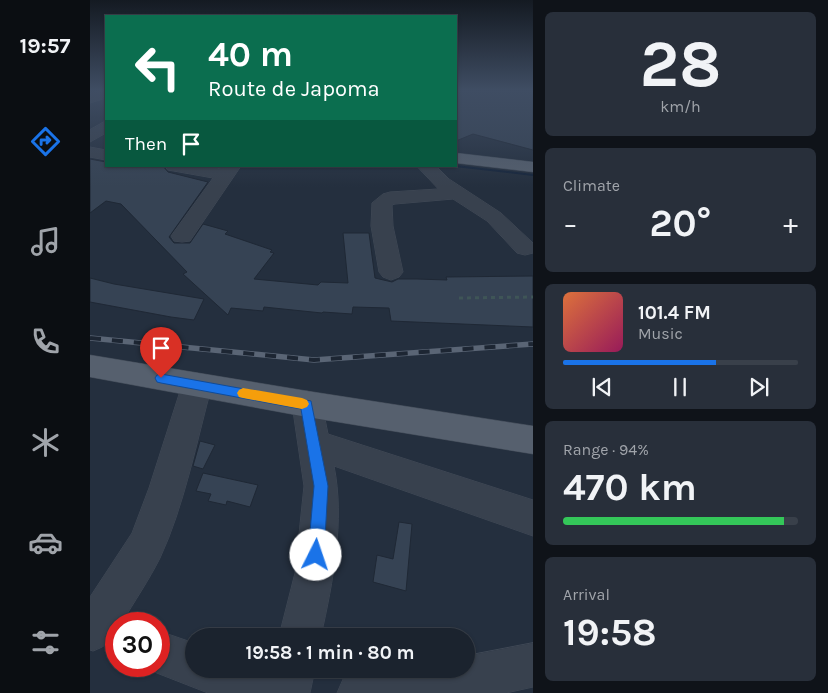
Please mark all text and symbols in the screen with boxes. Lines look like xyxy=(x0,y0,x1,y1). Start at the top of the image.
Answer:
text: 28 xyxy=(640,26,721,102)
text: 19:57 xyxy=(20,33,70,59)
text: 40 m xyxy=(208,34,293,75)
icon: left xyxy=(125,35,190,100)
text: Route de Japoma xyxy=(208,76,380,102)
text: km/h xyxy=(660,97,701,116)
icon: directions xyxy=(28,124,63,159)
icon: arrive xyxy=(177,130,205,158)
text: Then xyxy=(125,133,167,155)
text: Climate xyxy=(563,176,620,195)
text: 20° xyxy=(650,201,711,246)
text: − xyxy=(563,207,578,240)
text: + xyxy=(783,207,798,240)
icon: music xyxy=(28,224,63,259)
text: 101.4 FM xyxy=(638,302,711,324)
icon: phone xyxy=(28,324,63,359)
text: Music xyxy=(638,324,683,343)
pin xyxy=(140,327,182,378)
icon: arrive xyxy=(147,334,175,362)
icon: previous xyxy=(588,373,616,401)
icon: pause xyxy=(666,373,694,401)
icon: next xyxy=(745,373,773,401)
icon: climate xyxy=(28,425,63,460)
text: Range · 94% xyxy=(563,440,649,459)
text: 470 km xyxy=(563,465,697,510)
icon: car xyxy=(28,525,63,560)
position arrow xyxy=(289,528,341,580)
text: Arrival xyxy=(563,585,610,604)
text: 19:58 xyxy=(563,610,657,655)
speed limit sign: 30 xyxy=(105,612,170,677)
icon: filters xyxy=(28,625,63,660)
text: 19:58 · 1 min · 80 m xyxy=(245,642,415,664)

